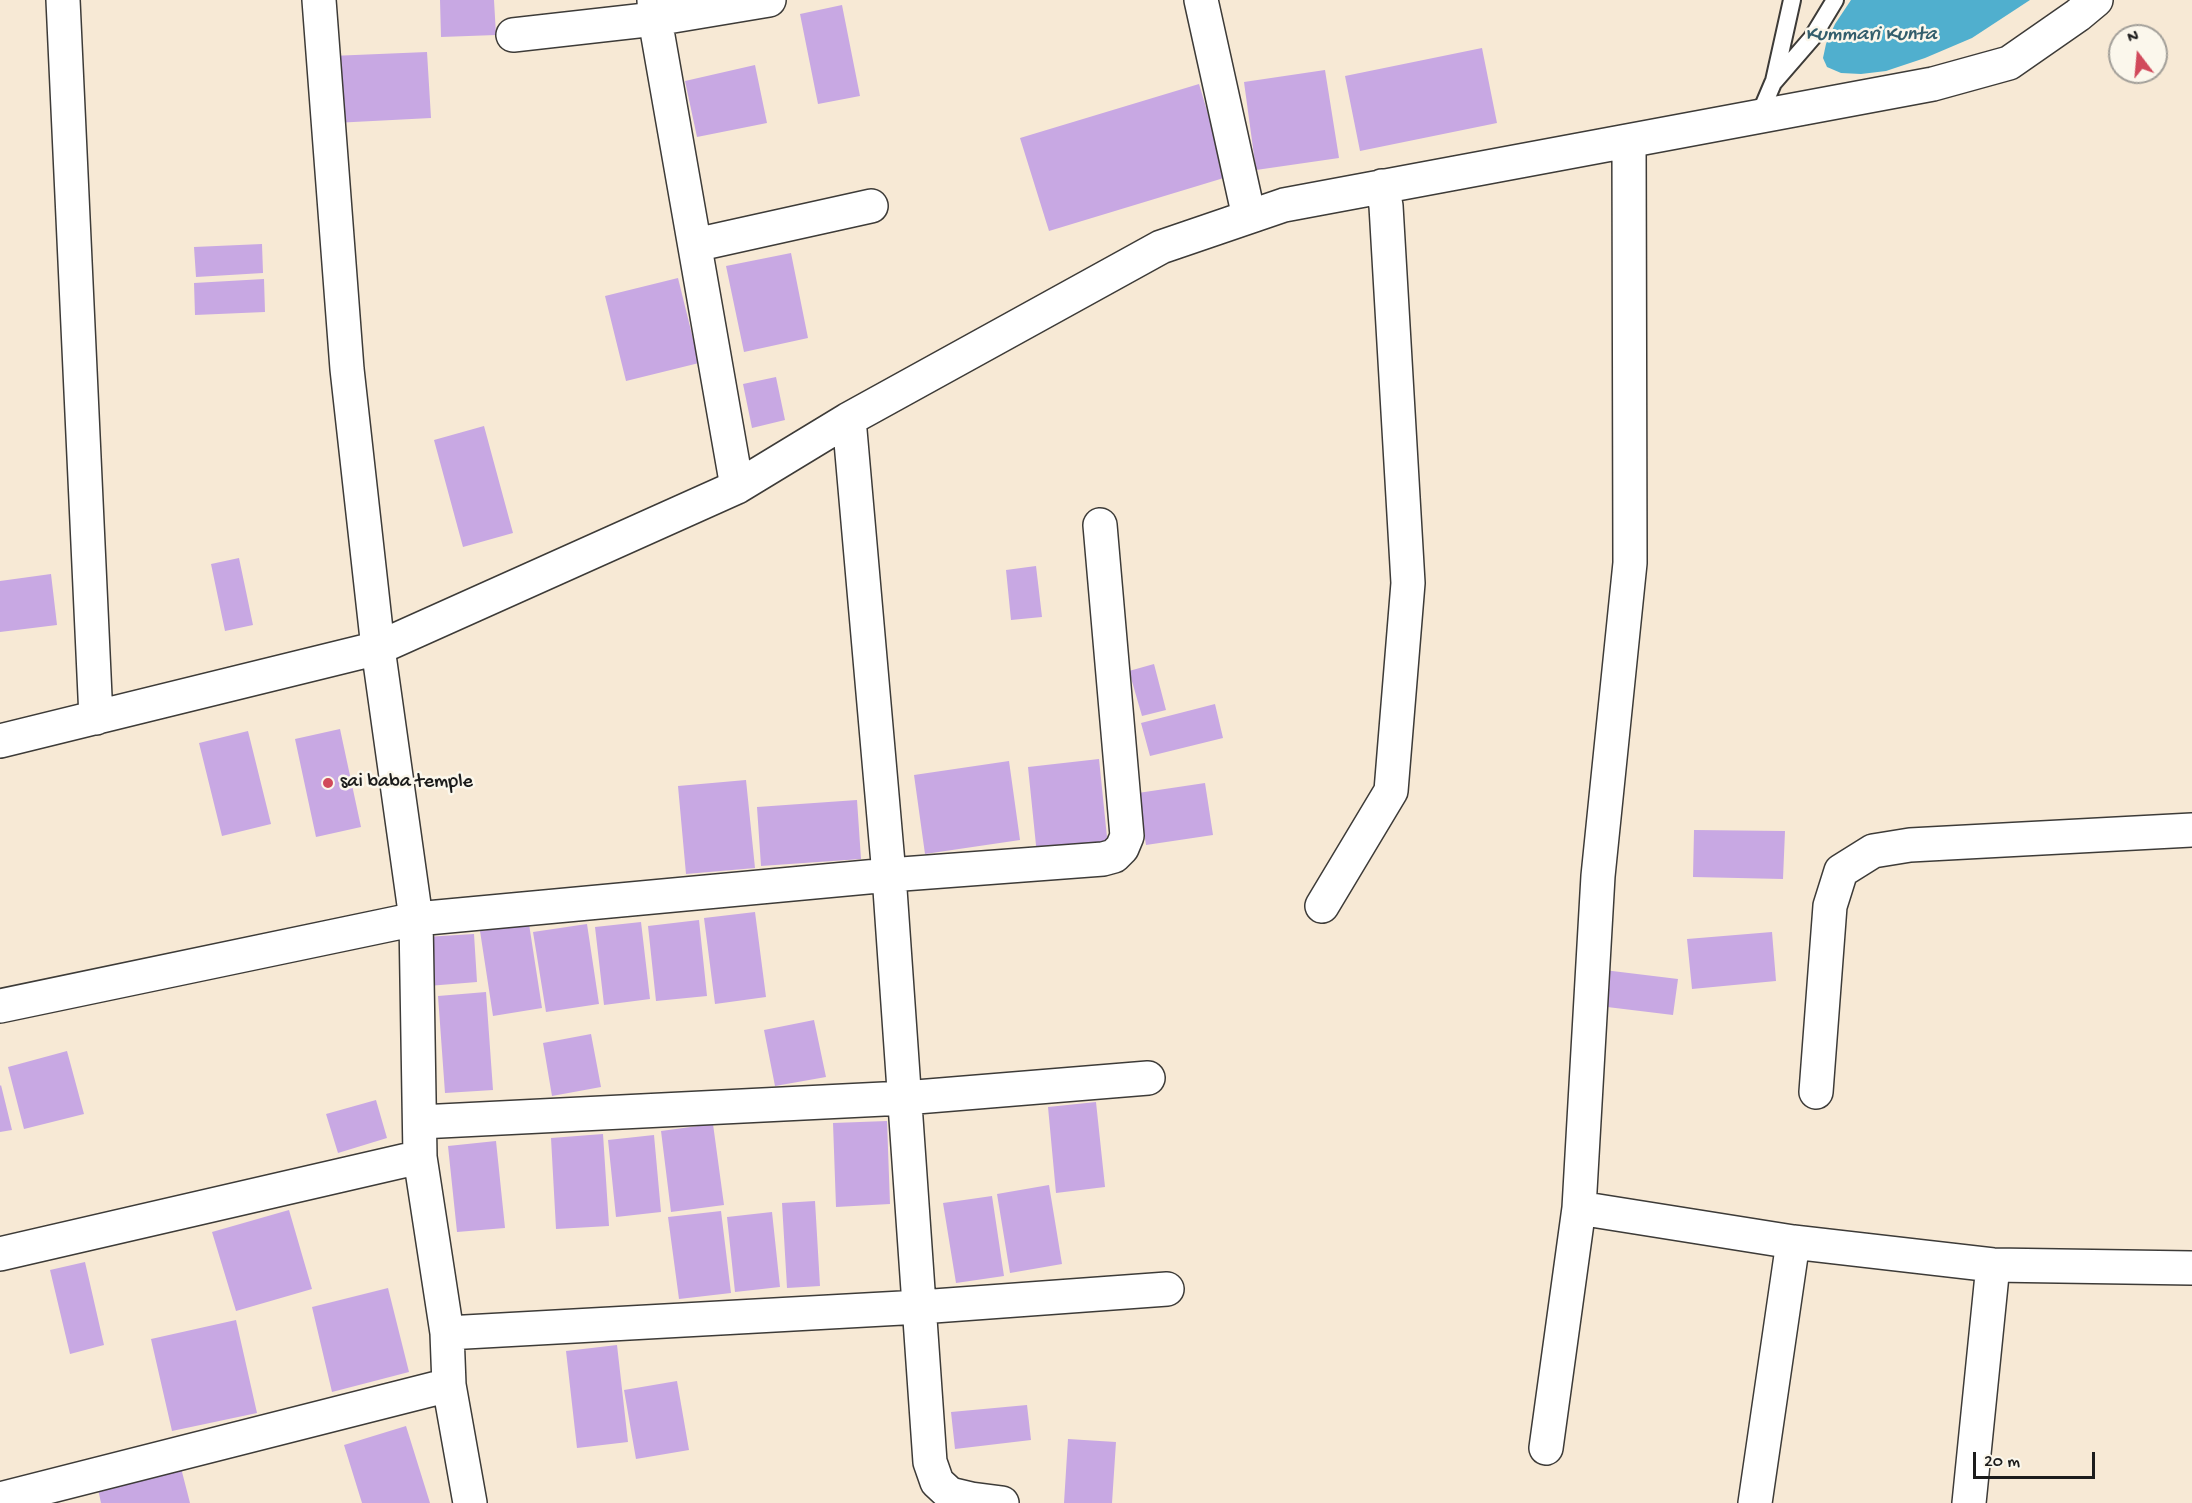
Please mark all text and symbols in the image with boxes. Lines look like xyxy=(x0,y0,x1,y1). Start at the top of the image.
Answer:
water label: Kummari Kunta xyxy=(1805,23,1937,49)
north arrow xyxy=(2108,24,2168,84)
text: N xyxy=(2126,28,2141,49)
place label: sai baba temple xyxy=(340,771,473,795)
marker: sai baba temple xyxy=(321,776,335,790)
scale bar xyxy=(1976,1440,2098,1478)
text: 20 m xyxy=(1984,1452,2020,1473)

